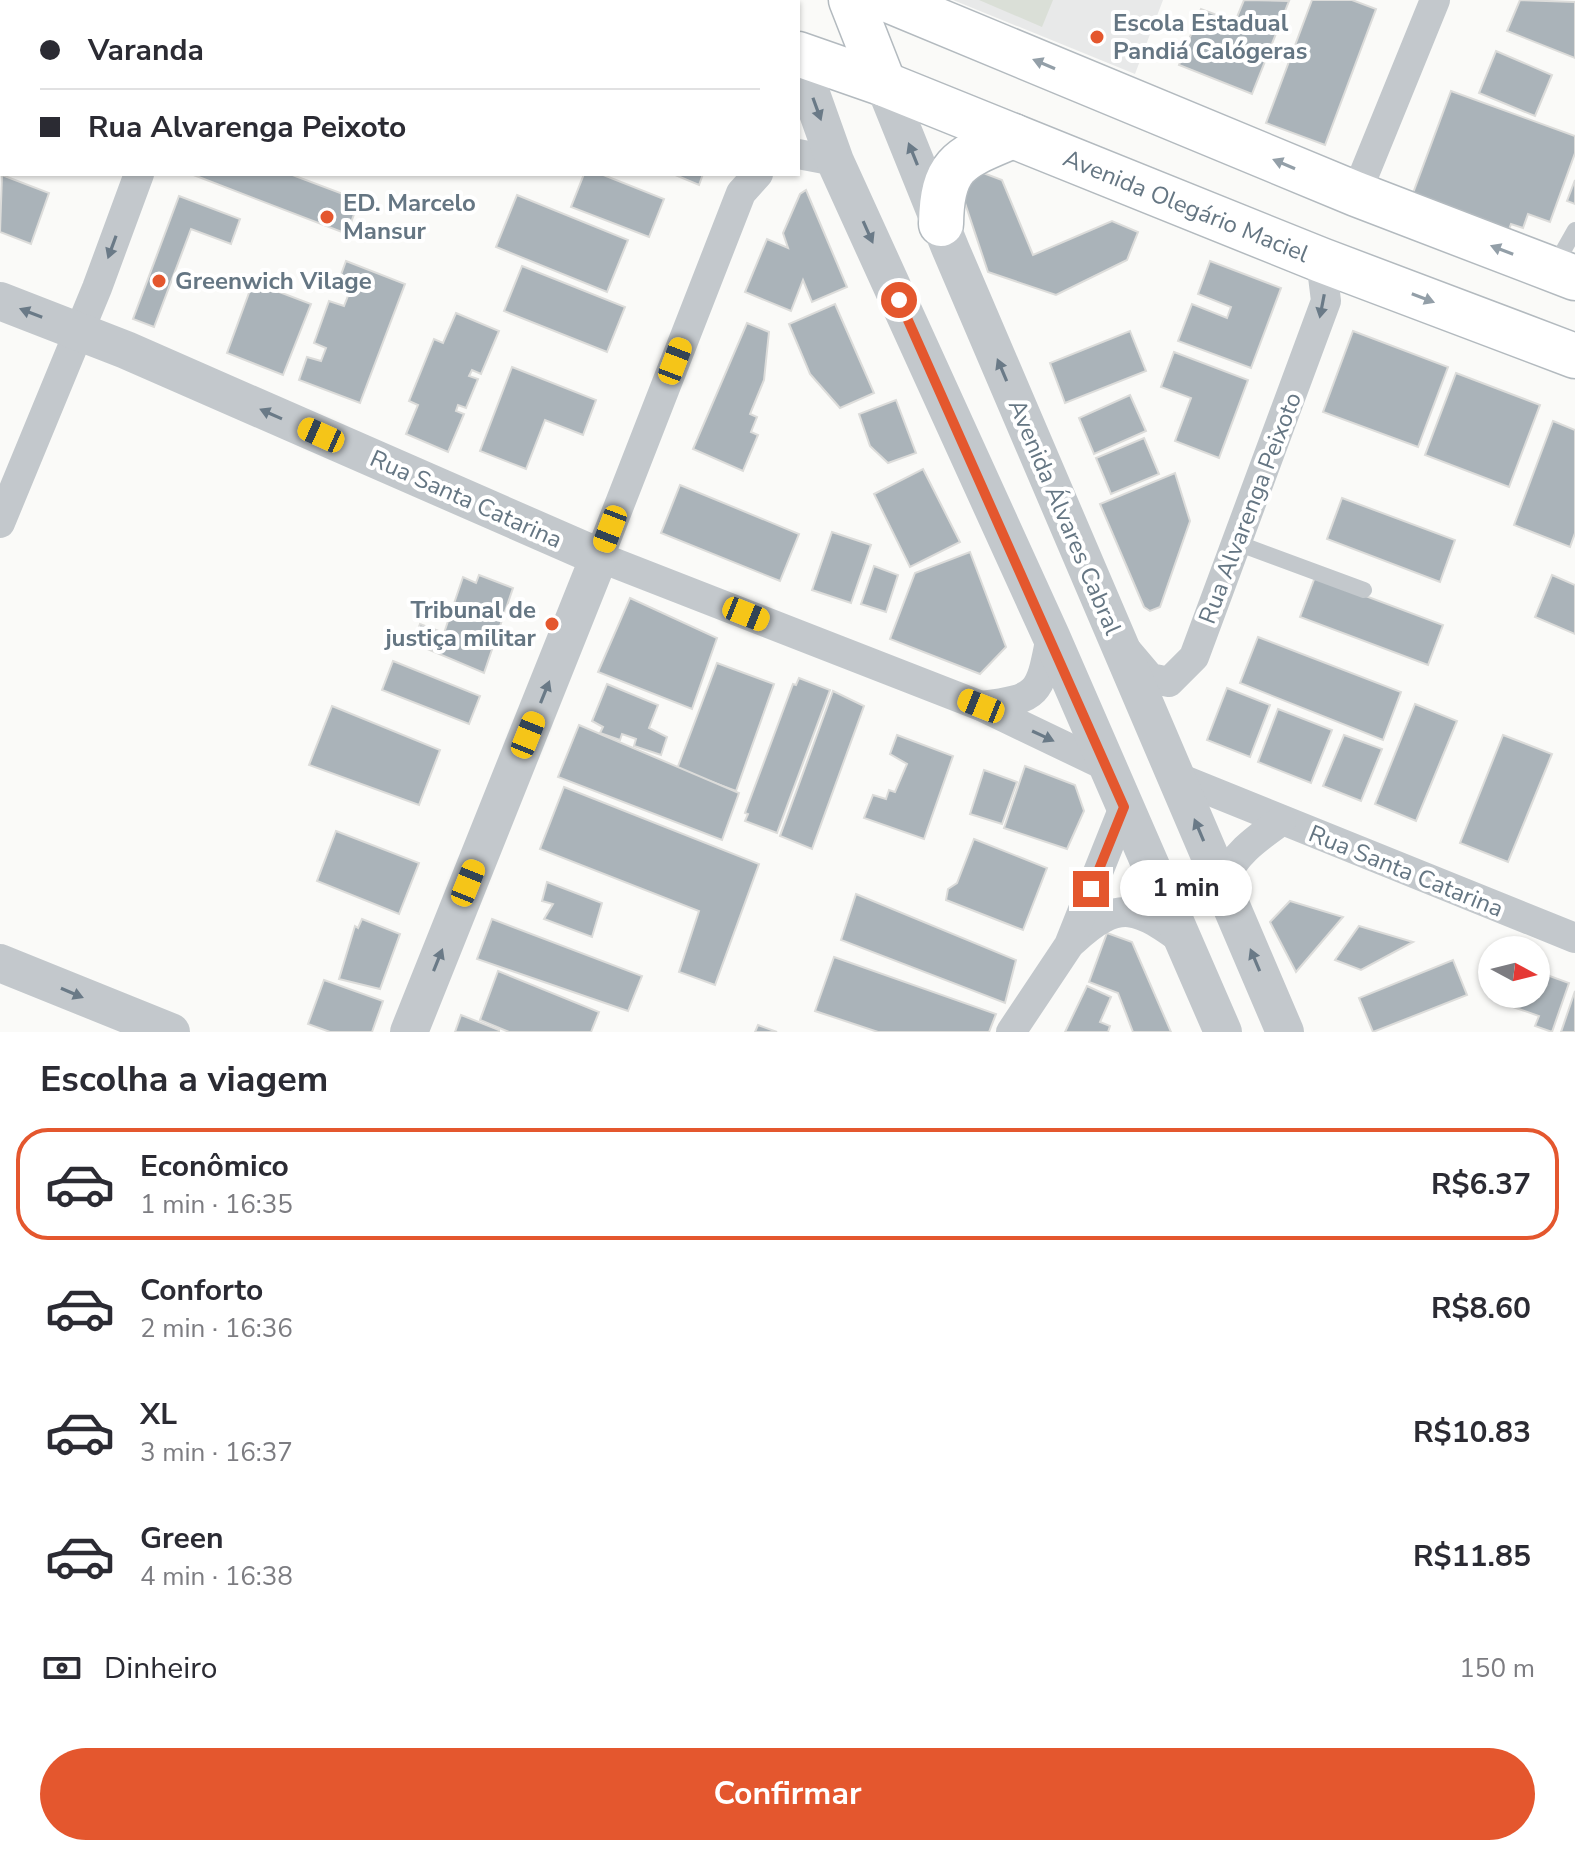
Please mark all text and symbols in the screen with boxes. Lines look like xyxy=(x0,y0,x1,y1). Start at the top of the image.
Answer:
place label: Escola Estadual Pandiá Calógeras xyxy=(1113,7,1307,67)
marker: Escola Estadual Pandiá Calógeras xyxy=(1088,28,1106,46)
text: Varanda xyxy=(88,30,204,71)
one-way arrow xyxy=(1032,57,1056,70)
one-way arrow xyxy=(811,97,823,121)
text: Rua Alvarenga Peixoto xyxy=(88,107,406,148)
one-way arrow xyxy=(907,142,920,166)
street label: Avenida Olegário Maciel xyxy=(1058,142,1314,270)
one-way arrow xyxy=(1272,157,1296,170)
place label: ED. Marcelo Mansur xyxy=(343,187,476,247)
marker: ED. Marcelo Mansur xyxy=(318,208,336,226)
one-way arrow xyxy=(861,220,874,243)
one-way arrow xyxy=(106,235,118,259)
one-way arrow xyxy=(1490,243,1514,256)
place label: Greenwich Vilage xyxy=(175,265,372,297)
marker: Greenwich Vilage xyxy=(150,272,168,290)
route start xyxy=(881,282,917,318)
one-way arrow xyxy=(1411,292,1435,305)
one-way arrow xyxy=(1316,294,1328,319)
one-way arrow xyxy=(19,306,43,319)
car xyxy=(655,334,695,388)
one-way arrow xyxy=(996,358,1009,382)
street label: Rua Alvarenga Peixoto xyxy=(1191,388,1309,628)
street label: Avenida Álvares Cabral xyxy=(1001,394,1129,640)
one-way arrow xyxy=(259,407,282,420)
car xyxy=(294,414,348,456)
street label: Rua Santa Catarina xyxy=(365,442,567,556)
car xyxy=(590,502,630,556)
place label: Tribunal de justiça militar xyxy=(383,594,537,654)
car xyxy=(719,594,773,634)
marker: Tribunal de justiça militar xyxy=(543,615,561,633)
one-way arrow xyxy=(539,680,552,704)
car xyxy=(954,686,1008,726)
car xyxy=(508,708,548,762)
one-way arrow xyxy=(1032,729,1055,743)
street label: Rua Santa Catarina xyxy=(1304,817,1508,925)
one-way arrow xyxy=(1192,818,1205,842)
car xyxy=(448,856,488,910)
callout: 1 min xyxy=(1119,861,1251,917)
text: 1 min xyxy=(1152,870,1220,905)
route end xyxy=(1073,871,1109,907)
north arrow xyxy=(1478,936,1550,1008)
map controls xyxy=(1478,936,1550,1008)
one-way arrow xyxy=(432,948,445,972)
one-way arrow xyxy=(1248,948,1261,972)
one-way arrow xyxy=(60,987,84,1000)
text: Escolha a viagem xyxy=(40,1055,328,1104)
text: Econômico xyxy=(140,1146,289,1187)
icon: car xyxy=(44,1148,116,1220)
text: R$6.37 xyxy=(1431,1164,1531,1205)
text: 1 min · 16:35 xyxy=(140,1187,293,1222)
text: Conforto xyxy=(140,1270,263,1311)
icon: car xyxy=(44,1272,116,1344)
text: R$8.60 xyxy=(1431,1288,1531,1329)
text: 2 min · 16:36 xyxy=(140,1311,293,1346)
text: XL xyxy=(140,1394,177,1435)
icon: car xyxy=(44,1396,116,1468)
text: R$10.83 xyxy=(1413,1412,1531,1453)
text: 3 min · 16:37 xyxy=(140,1435,293,1470)
text: Green xyxy=(140,1518,224,1559)
icon: car xyxy=(44,1520,116,1592)
text: R$11.85 xyxy=(1413,1536,1531,1577)
text: 4 min · 16:38 xyxy=(140,1559,293,1594)
icon: cash xyxy=(40,1646,84,1690)
text: Dinheiro xyxy=(104,1648,217,1689)
text: 150 m xyxy=(1459,1651,1535,1686)
button: Confirmar xyxy=(40,1748,1535,1840)

